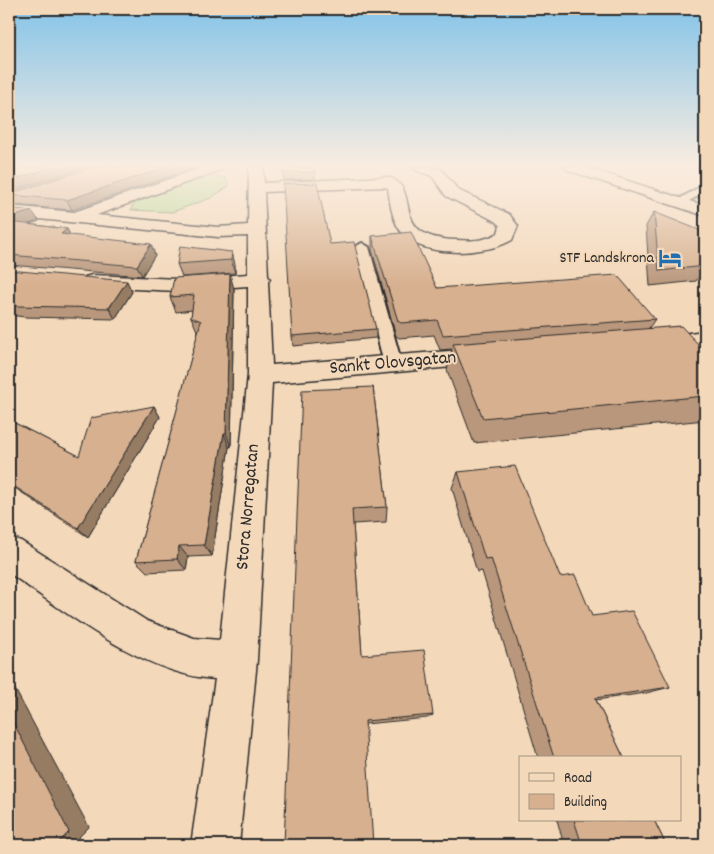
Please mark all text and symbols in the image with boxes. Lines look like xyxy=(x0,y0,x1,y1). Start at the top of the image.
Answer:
hotel icon: STF Landskrona xyxy=(657,245,683,271)
place label: STF Landskrona xyxy=(560,247,654,270)
street label: Sankt Olovsgatan xyxy=(329,345,457,383)
street label: Stora Norregatan xyxy=(230,443,268,571)
legend xyxy=(519,756,682,822)
text: Road xyxy=(564,768,592,790)
text: Building xyxy=(564,792,607,814)

